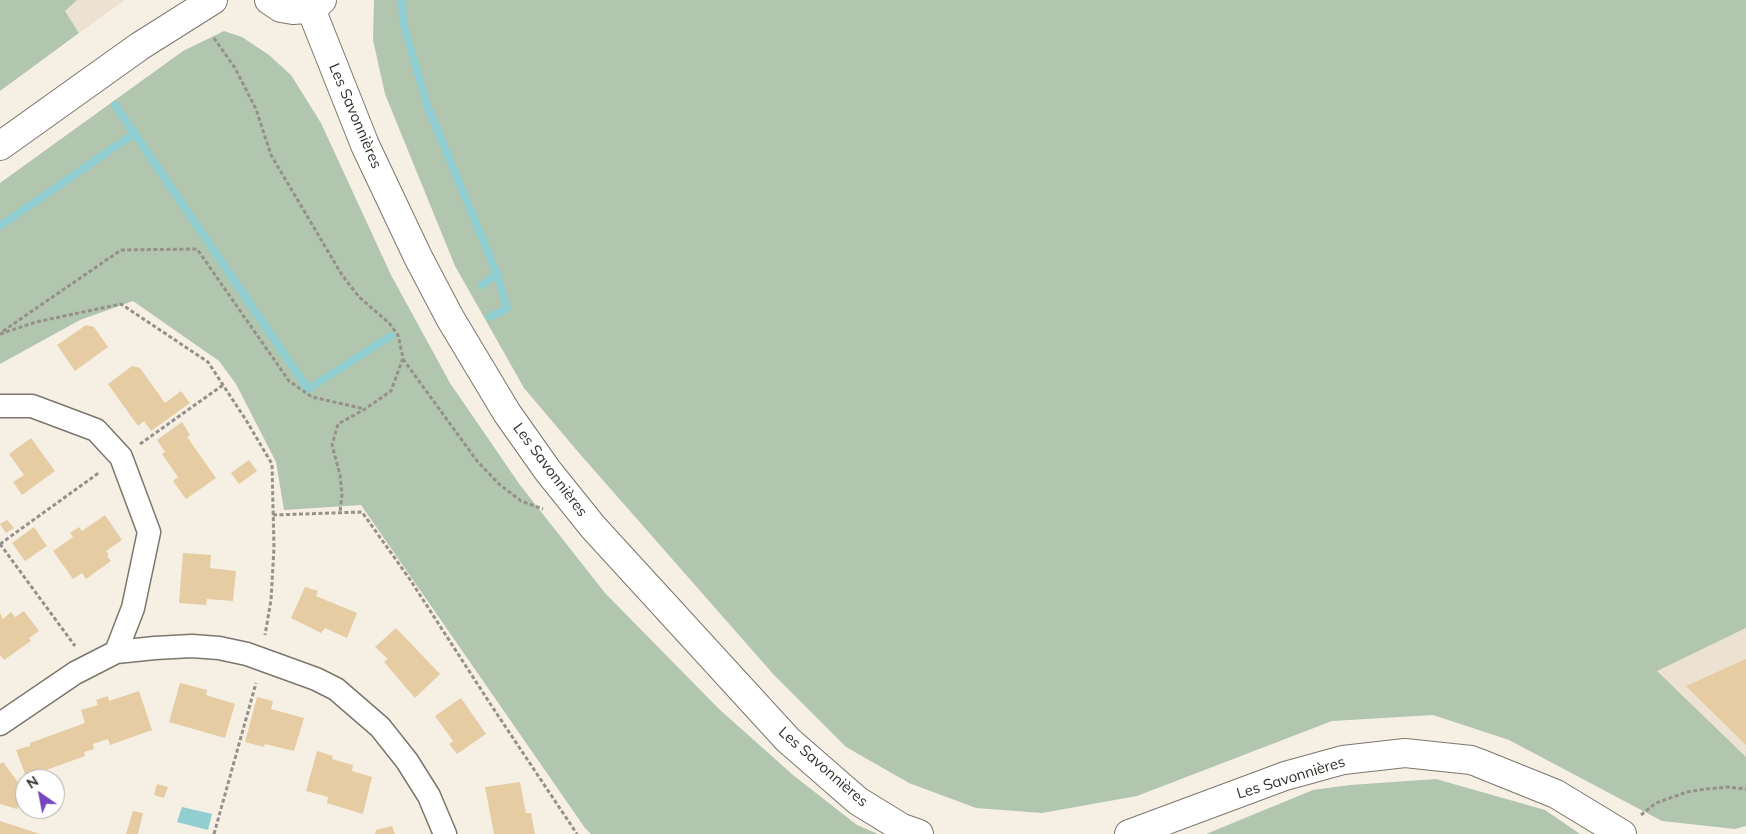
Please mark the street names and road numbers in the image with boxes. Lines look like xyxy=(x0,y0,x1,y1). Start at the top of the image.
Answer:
street label: Les Savonnières xyxy=(325,61,385,171)
street label: Les Savonnières xyxy=(509,420,591,520)
street label: Les Savonnières xyxy=(775,723,871,811)
street label: Les Savonnières xyxy=(1235,753,1347,803)

